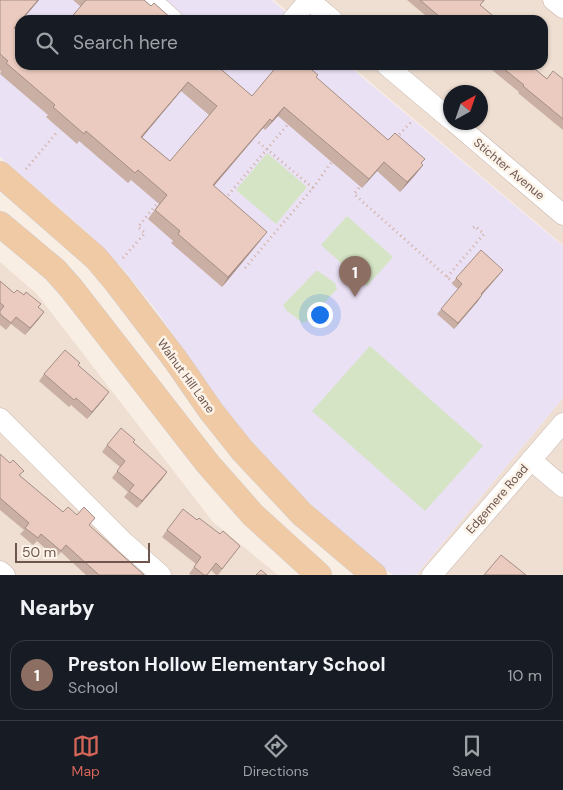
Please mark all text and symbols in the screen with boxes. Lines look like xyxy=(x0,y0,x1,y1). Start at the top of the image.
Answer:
search box xyxy=(15,15,548,70)
icon: search xyxy=(33,29,61,57)
text: Search here xyxy=(73,30,178,55)
north arrow xyxy=(443,85,488,130)
street label: Stichter Avenue xyxy=(470,135,548,204)
pin: 1 xyxy=(339,256,371,297)
your location xyxy=(307,302,333,328)
street label: Walnut Hill Lane xyxy=(154,336,218,416)
street label: Edgemere Road xyxy=(462,461,532,537)
scale bar xyxy=(15,540,150,563)
text: 50 m xyxy=(22,543,56,561)
text: Nearby xyxy=(20,594,94,622)
text: Preston Hollow Elementary School xyxy=(68,652,386,677)
text: 1 xyxy=(34,665,40,686)
text: 10 m xyxy=(508,665,542,686)
text: School xyxy=(68,677,118,698)
tab: Map xyxy=(72,732,100,780)
tab: Directions xyxy=(243,732,309,780)
tab: Saved xyxy=(452,732,491,780)

